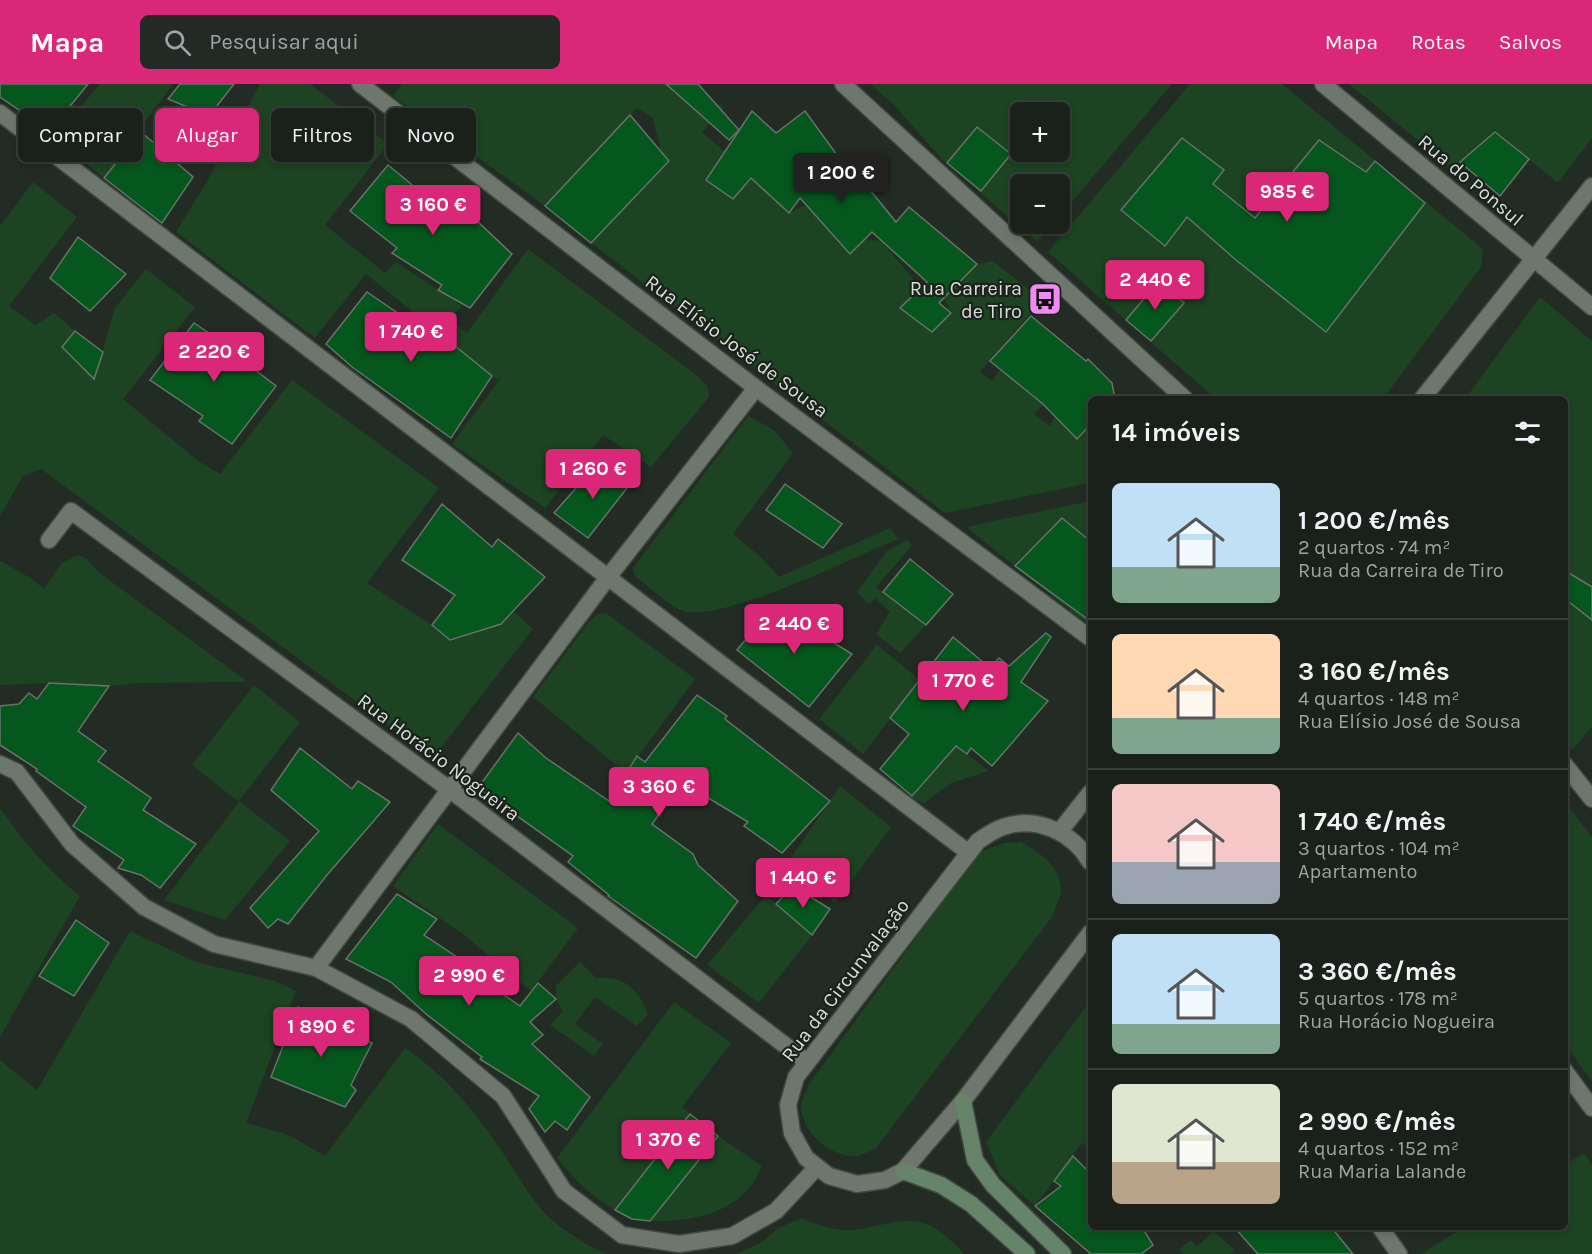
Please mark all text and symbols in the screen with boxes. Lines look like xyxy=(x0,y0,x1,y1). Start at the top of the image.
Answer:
search box xyxy=(140,15,560,69)
text: Mapa xyxy=(30,26,104,59)
icon: search xyxy=(161,26,194,59)
text: Pesquisar aqui xyxy=(209,29,359,55)
text: Mapa xyxy=(1325,30,1378,54)
text: Rotas xyxy=(1411,30,1466,54)
text: Salvos xyxy=(1499,30,1562,54)
map controls xyxy=(1010,102,1070,234)
button: + xyxy=(1010,102,1070,162)
chip: Comprar xyxy=(18,108,143,162)
chip: Alugar xyxy=(155,108,259,162)
chip: Filtros xyxy=(271,108,374,162)
chip: Novo xyxy=(386,108,476,162)
street label: Rua do Ponsul xyxy=(1414,130,1528,231)
pin: 1 200 € xyxy=(786,153,896,204)
text: 1 200 € xyxy=(807,161,875,184)
pin: 985 € xyxy=(1245,172,1329,223)
button: − xyxy=(1010,174,1070,234)
text: 985 € xyxy=(1260,180,1314,203)
pin: 3 160 € xyxy=(378,185,488,236)
text: 3 160 € xyxy=(399,193,467,216)
pin: 2 440 € xyxy=(1100,260,1210,311)
text: 2 440 € xyxy=(1119,268,1191,291)
street label: Rua Elísio José de Sousa xyxy=(641,270,833,423)
place label: Rua Carreira de Tiro xyxy=(910,277,1022,323)
bus stop icon: Rua Carreira de Tiro xyxy=(1027,281,1063,317)
pin: 1 740 € xyxy=(356,312,466,363)
text: 1 740 € xyxy=(379,320,443,343)
pin: 2 220 € xyxy=(159,332,269,383)
text: 2 220 € xyxy=(178,340,250,363)
icon: filters xyxy=(1511,416,1544,449)
text: 14 imóveis xyxy=(1112,417,1241,448)
pin: 1 260 € xyxy=(538,449,648,500)
text: 1 260 € xyxy=(560,457,626,480)
text: 1 200 €/mês xyxy=(1298,505,1450,536)
icon: home xyxy=(1160,507,1232,579)
text: 2 quartos · 74 m² xyxy=(1298,536,1450,559)
text: Rua da Carreira de Tiro xyxy=(1298,559,1504,582)
pin: 2 440 € xyxy=(739,604,849,655)
text: 2 440 € xyxy=(758,612,830,635)
text: 3 160 €/mês xyxy=(1298,656,1450,687)
icon: home xyxy=(1160,658,1232,730)
pin: 1 770 € xyxy=(908,661,1018,712)
text: 1 770 € xyxy=(932,669,994,692)
text: 4 quartos · 148 m² xyxy=(1298,687,1460,710)
street label: Rua Horácio Nogueira xyxy=(353,689,524,826)
text: Rua Elísio José de Sousa xyxy=(1298,710,1521,733)
pin: 3 360 € xyxy=(604,767,714,818)
text: 3 360 € xyxy=(623,775,695,798)
text: 1 740 €/mês xyxy=(1298,806,1446,837)
icon: home xyxy=(1160,808,1232,880)
text: 3 quartos · 104 m² xyxy=(1298,837,1460,860)
pin: 1 440 € xyxy=(748,858,858,909)
text: Apartamento xyxy=(1298,860,1417,883)
text: 1 440 € xyxy=(770,866,836,889)
street label: Rua da Circunvalação xyxy=(777,894,914,1066)
pin: 2 990 € xyxy=(414,956,524,1007)
text: 3 360 €/mês xyxy=(1298,956,1457,987)
icon: home xyxy=(1160,958,1232,1030)
text: 2 990 € xyxy=(433,964,505,987)
text: 5 quartos · 178 m² xyxy=(1298,987,1458,1010)
pin: 1 890 € xyxy=(266,1007,376,1058)
text: Rua Horácio Nogueira xyxy=(1298,1010,1495,1033)
text: 1 890 € xyxy=(287,1015,355,1038)
text: 2 990 €/mês xyxy=(1298,1106,1456,1137)
icon: home xyxy=(1160,1108,1232,1180)
pin: 1 370 € xyxy=(613,1120,723,1171)
text: 1 370 € xyxy=(636,1128,700,1151)
text: 4 quartos · 152 m² xyxy=(1298,1137,1459,1160)
text: Rua Maria Lalande xyxy=(1298,1160,1466,1183)

